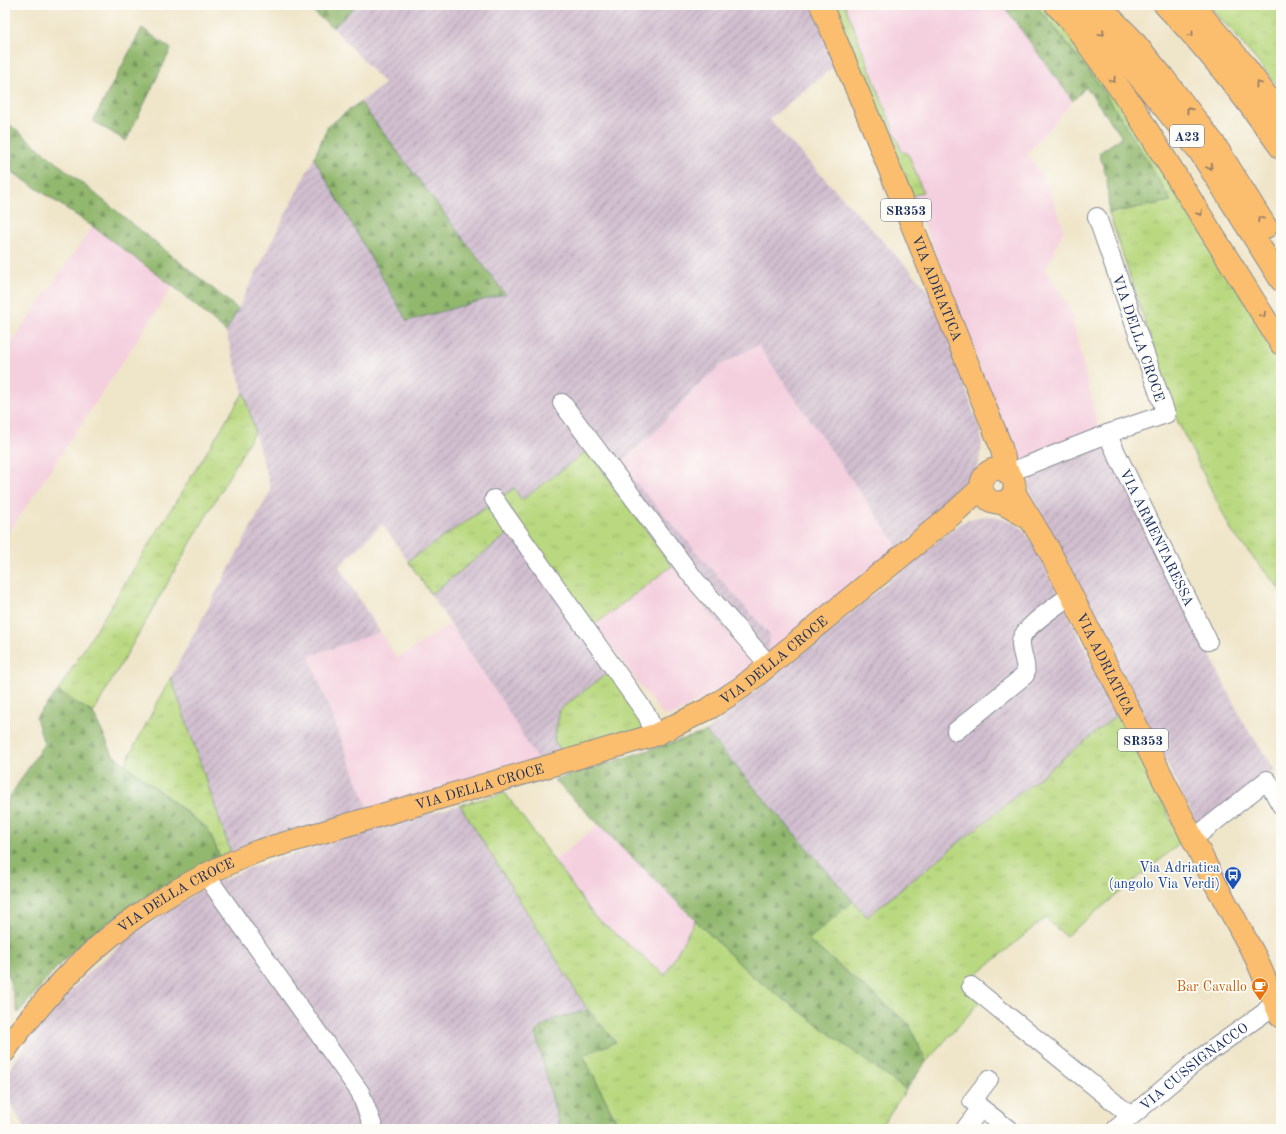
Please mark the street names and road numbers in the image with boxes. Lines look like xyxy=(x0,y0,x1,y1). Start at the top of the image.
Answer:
road number: A23 xyxy=(1170,125,1204,147)
road number: SR353 xyxy=(881,199,931,221)
street label: VIA ADRIATICA xyxy=(909,234,964,343)
street label: VIA DELLA CROCE xyxy=(1110,273,1166,404)
street label: VIA ARMENTARESSA xyxy=(1117,467,1196,609)
street label: VIA ADRIATICA xyxy=(1074,611,1136,718)
street label: VIA DELLA CROCE xyxy=(718,614,831,707)
road number: SR353 xyxy=(1118,729,1168,751)
street label: VIA DELLA CROCE xyxy=(414,762,546,813)
street label: VIA DELLA CROCE xyxy=(115,856,237,936)
street label: VIA CUSSIGNACCO xyxy=(1138,1020,1251,1114)

